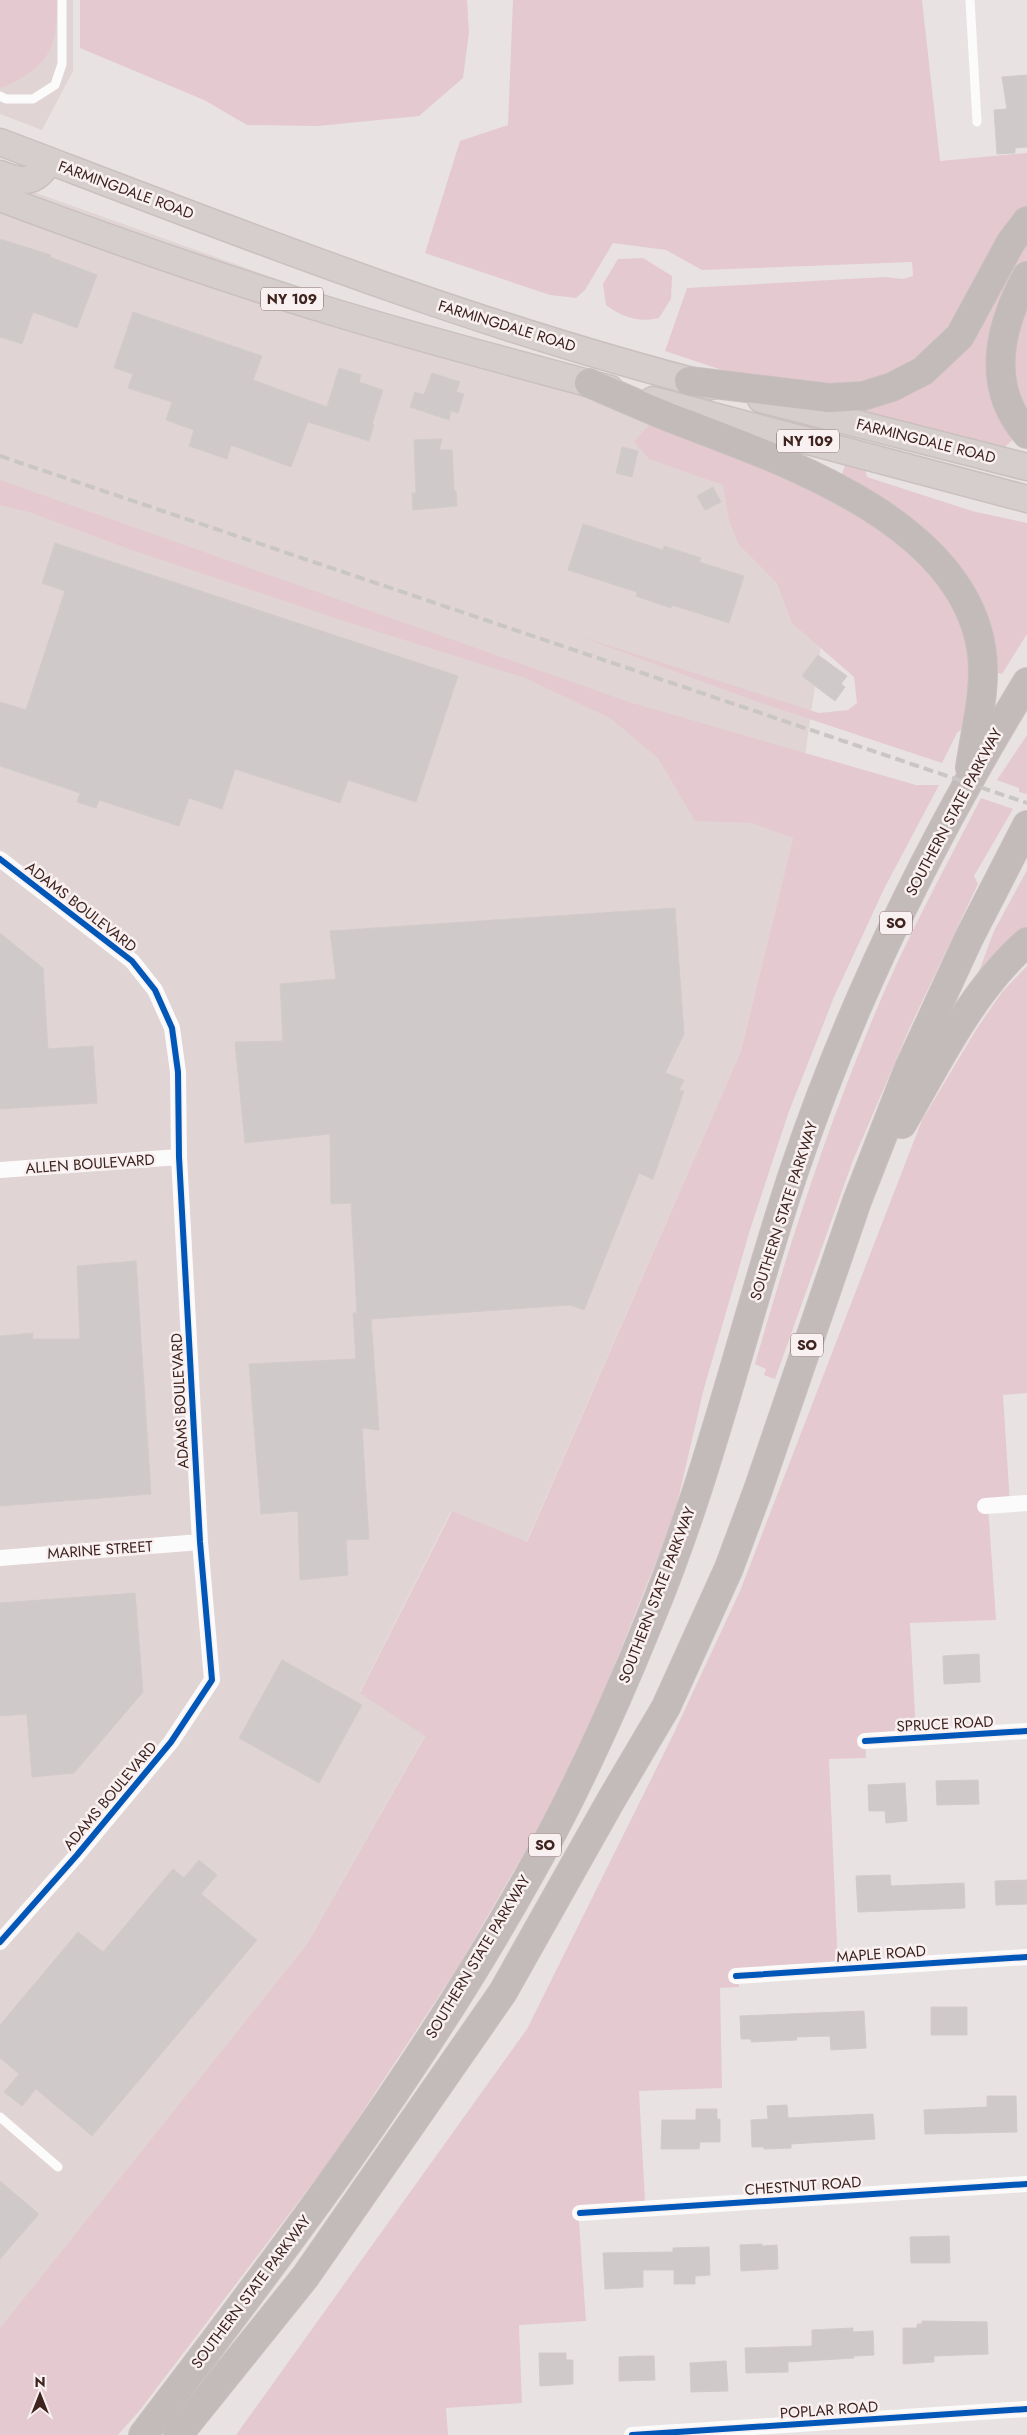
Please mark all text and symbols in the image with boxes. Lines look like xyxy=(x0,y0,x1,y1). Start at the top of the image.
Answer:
street label: FARMINGDALE ROAD xyxy=(55,155,197,225)
road number: NY 109 xyxy=(261,288,323,310)
street label: FARMINGDALE ROAD xyxy=(435,295,579,357)
street label: FARMINGDALE ROAD xyxy=(854,413,998,469)
road number: NY 109 xyxy=(777,430,839,452)
street label: SOUTHERN STATE PARKWAY xyxy=(900,724,1008,900)
street label: ADAMS BOULEVARD xyxy=(21,856,141,958)
road number: SO xyxy=(880,911,912,934)
street label: SOUTHERN STATE PARKWAY xyxy=(745,1118,824,1303)
street label: ALLEN BOULEVARD xyxy=(25,1149,155,1179)
street label: ADAMS BOULEVARD xyxy=(165,1333,195,1469)
road number: SO xyxy=(791,1334,823,1356)
street label: SOUTHERN STATE PARKWAY xyxy=(613,1503,701,1686)
street label: MARINE STREET xyxy=(47,1535,153,1565)
street label: SPRUCE ROAD xyxy=(896,1710,994,1738)
street label: ADAMS BOULEVARD xyxy=(58,1737,162,1855)
road number: SO xyxy=(529,1834,561,1856)
street label: SOUTHERN STATE PARKWAY xyxy=(420,1871,536,2043)
street label: MAPLE ROAD xyxy=(836,1940,926,1968)
street label: CHESTNUT ROAD xyxy=(744,2171,862,2201)
street label: SOUTHERN STATE PARKWAY xyxy=(186,2210,316,2373)
north arrow xyxy=(15,2370,65,2420)
text: N xyxy=(34,2372,46,2392)
street label: POPLAR ROAD xyxy=(779,2396,879,2424)

